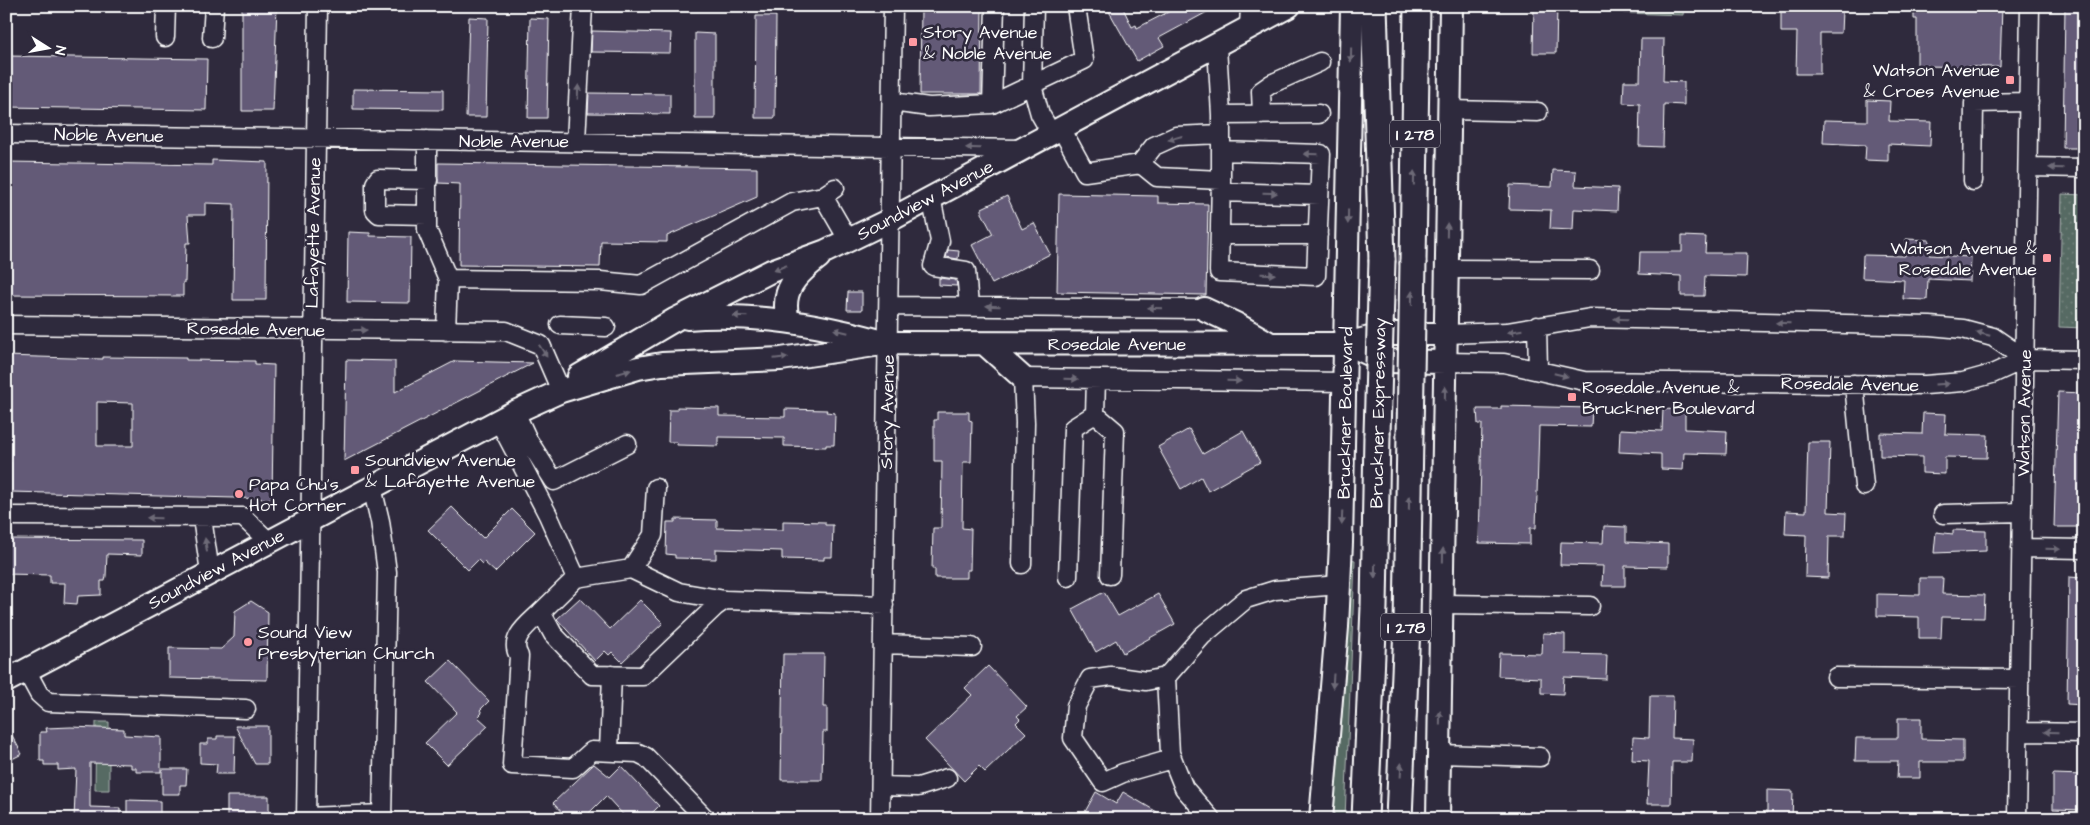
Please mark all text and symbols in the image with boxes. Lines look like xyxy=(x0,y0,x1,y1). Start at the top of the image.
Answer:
place label: Story Avenue & Noble Avenue xyxy=(923,20,1052,66)
north arrow xyxy=(22,22,72,72)
marker: Story Avenue & Noble Avenue xyxy=(907,36,919,48)
text: N xyxy=(49,44,70,57)
one-way arrow xyxy=(1347,47,1355,63)
place label: Watson Avenue & Croes Avenue xyxy=(1863,58,2000,104)
marker: Watson Avenue & Croes Avenue xyxy=(2004,74,2016,86)
one-way arrow xyxy=(575,84,583,100)
road number: I 278 xyxy=(1390,120,1440,148)
street label: Noble Avenue xyxy=(54,122,164,149)
street label: Noble Avenue xyxy=(459,129,569,154)
one-way arrow xyxy=(1167,135,1182,143)
one-way arrow xyxy=(965,144,981,152)
one-way arrow xyxy=(1303,150,1319,158)
street label: Soundview Avenue xyxy=(853,154,998,247)
street label: Lafayette Avenue xyxy=(300,157,328,309)
one-way arrow xyxy=(2047,164,2063,172)
one-way arrow xyxy=(1410,170,1418,186)
one-way arrow xyxy=(1262,190,1278,198)
one-way arrow xyxy=(1344,210,1352,226)
one-way arrow xyxy=(1443,222,1451,238)
place label: Watson Avenue & Rosedale Avenue xyxy=(1891,236,2037,282)
marker: Watson Avenue & Rosedale Avenue xyxy=(2041,252,2053,264)
one-way arrow xyxy=(773,264,788,272)
one-way arrow xyxy=(1260,270,1276,278)
one-way arrow xyxy=(1408,290,1416,306)
one-way arrow xyxy=(984,302,1000,310)
one-way arrow xyxy=(1147,304,1163,312)
one-way arrow xyxy=(731,312,747,320)
one-way arrow xyxy=(1612,315,1628,323)
street label: Rosedale Avenue xyxy=(187,316,326,343)
street label: Bruckner Expressway xyxy=(1364,317,1394,509)
one-way arrow xyxy=(1775,319,1791,327)
one-way arrow xyxy=(352,327,368,335)
one-way arrow xyxy=(833,327,848,335)
street label: Bruckner Boulevard xyxy=(1331,327,1360,499)
one-way arrow xyxy=(1506,327,1522,335)
one-way arrow xyxy=(1975,330,1991,338)
street label: Rosedale Avenue xyxy=(1048,332,1186,357)
one-way arrow xyxy=(539,344,548,358)
street label: Watson Avenue xyxy=(2011,349,2038,477)
one-way arrow xyxy=(774,354,790,362)
street label: Story Avenue xyxy=(874,354,902,469)
one-way arrow xyxy=(617,367,632,375)
one-way arrow xyxy=(1553,371,1568,379)
street label: Rosedale Avenue xyxy=(1781,371,1920,398)
one-way arrow xyxy=(1064,375,1080,383)
place label: Rosedale Avenue & Bruckner Boulevard xyxy=(1582,375,1754,421)
one-way arrow xyxy=(1226,377,1242,385)
one-way arrow xyxy=(1934,380,1950,388)
one-way arrow xyxy=(1441,384,1449,400)
marker: Rosedale Avenue & Bruckner Boulevard xyxy=(1566,391,1578,403)
place label: Soundview Avenue & Lafayette Avenue xyxy=(365,448,536,495)
marker: Soundview Avenue & Lafayette Avenue xyxy=(349,464,361,476)
place label: Papa Chu's Hot Corner xyxy=(249,472,346,518)
marker: Papa Chu's Hot Corner xyxy=(233,488,245,500)
one-way arrow xyxy=(1406,494,1414,510)
one-way arrow xyxy=(1338,511,1346,527)
one-way arrow xyxy=(145,514,161,522)
street label: Soundview Avenue xyxy=(144,523,289,616)
one-way arrow xyxy=(202,537,210,553)
one-way arrow xyxy=(2045,545,2061,553)
one-way arrow xyxy=(1439,547,1447,563)
one-way arrow xyxy=(1370,563,1378,579)
road number: I 278 xyxy=(1381,614,1431,640)
place label: Sound View Presbyterian Church xyxy=(258,620,434,667)
marker: Sound View Presbyterian Church xyxy=(242,636,254,648)
one-way arrow xyxy=(1329,673,1337,689)
one-way arrow xyxy=(1436,709,1444,725)
one-way arrow xyxy=(2043,728,2059,736)
one-way arrow xyxy=(1398,762,1406,778)

